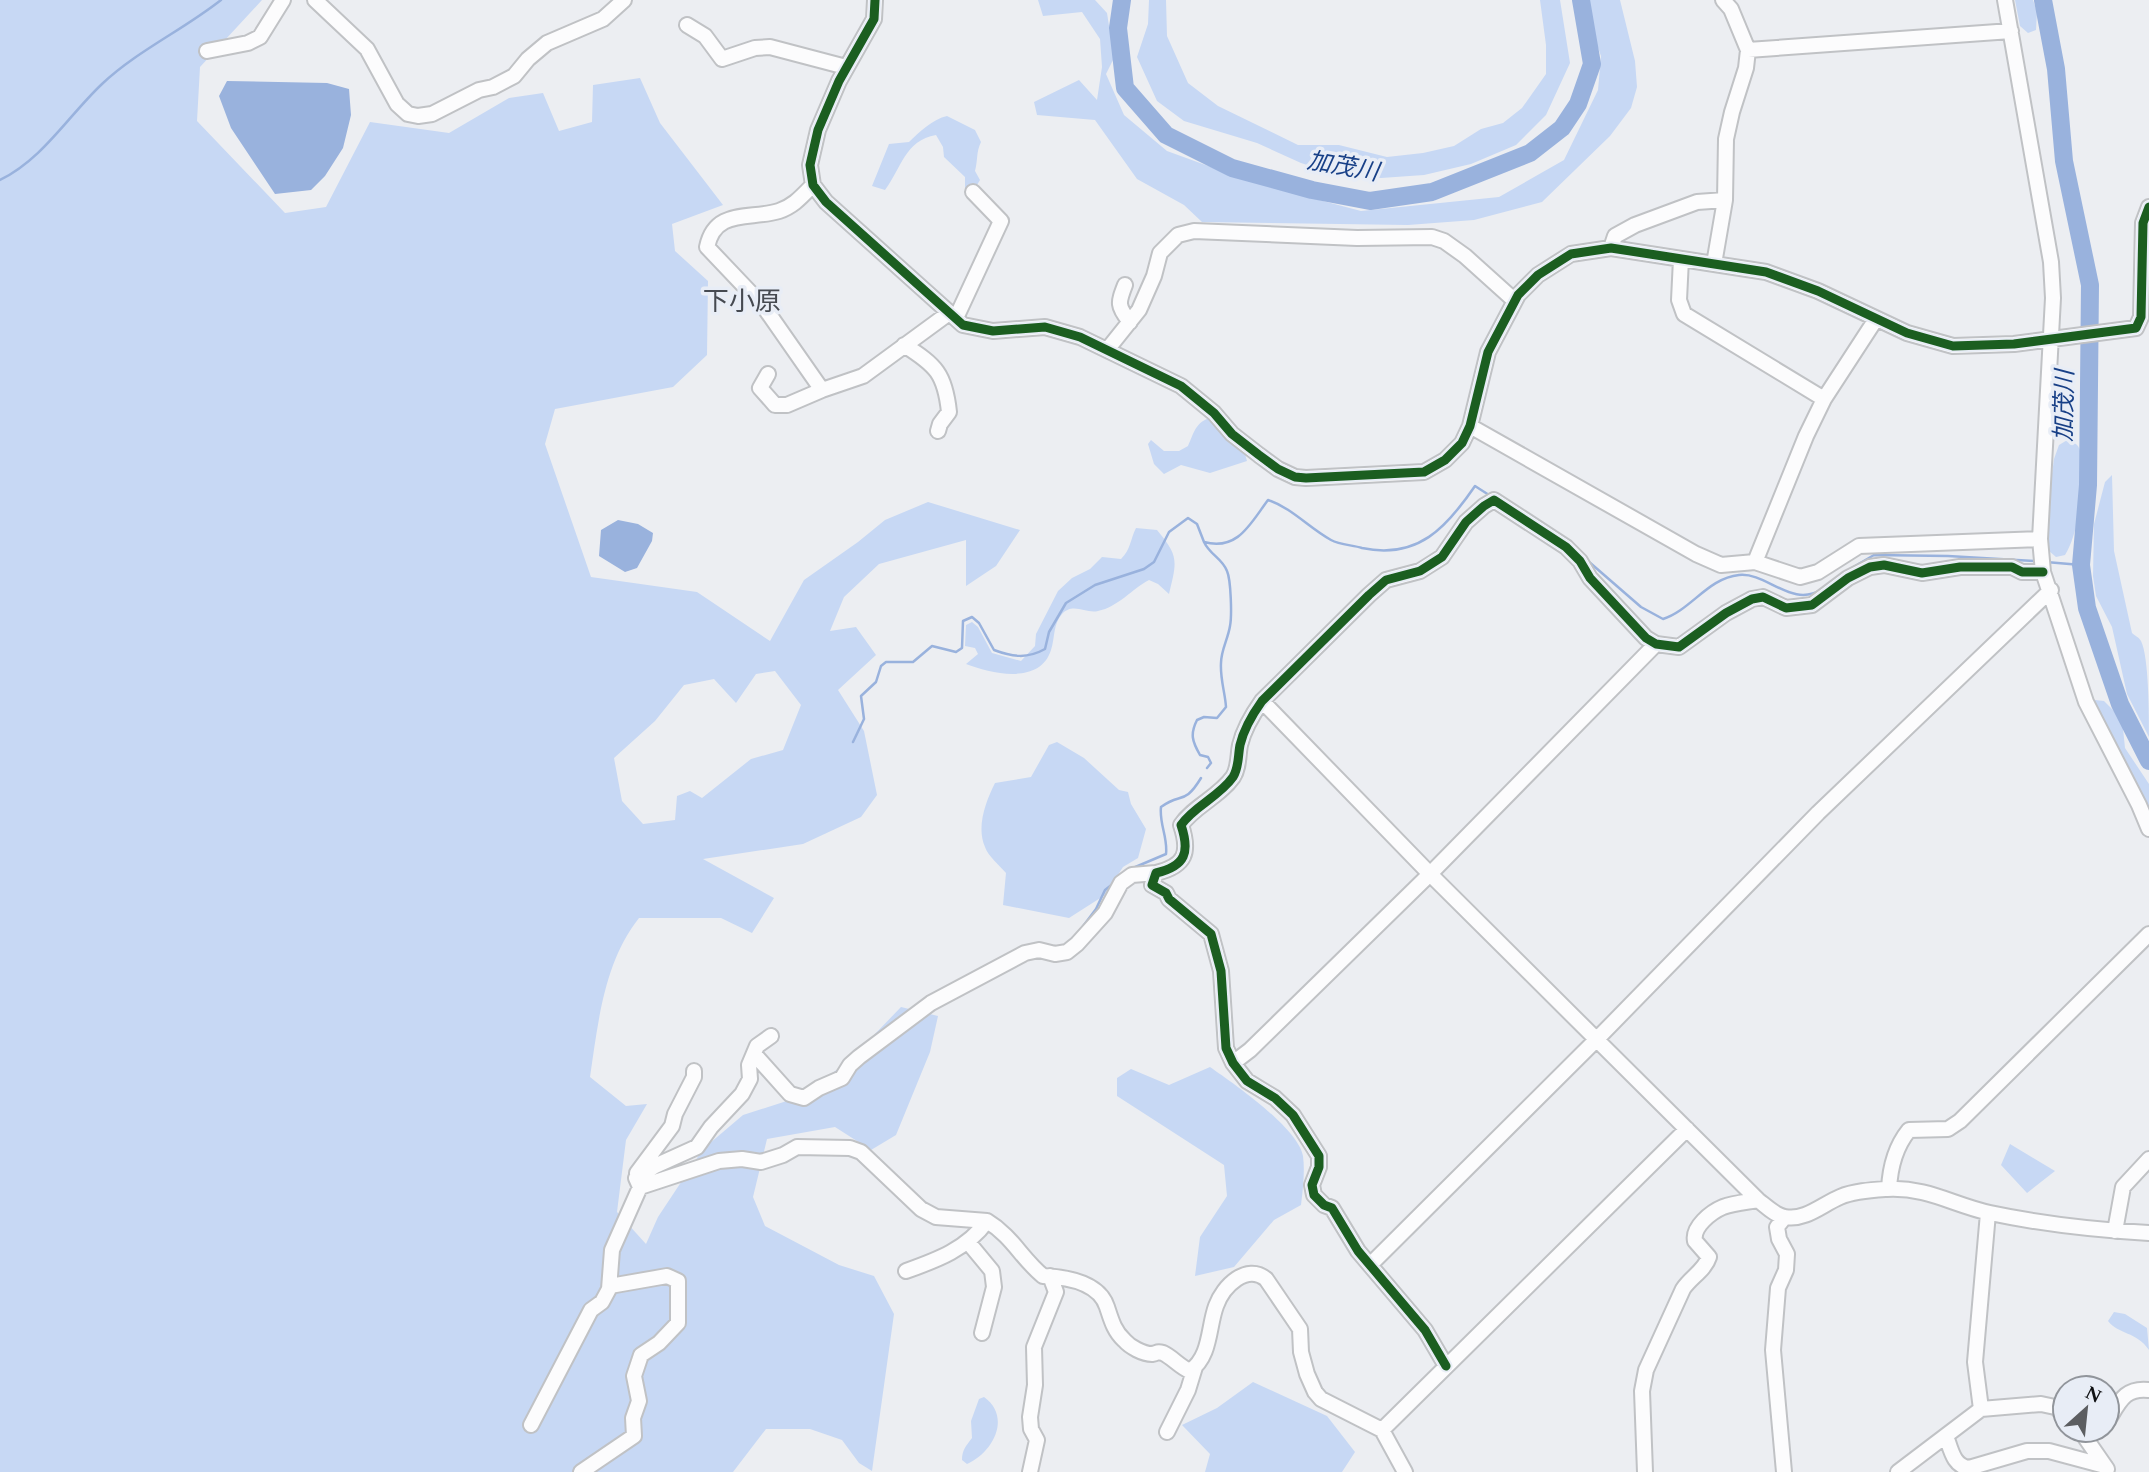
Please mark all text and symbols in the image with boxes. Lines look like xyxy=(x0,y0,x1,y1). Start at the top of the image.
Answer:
water label: 加茂川 xyxy=(1304,143,1385,191)
district label: 下小原 xyxy=(703,282,781,322)
water label: 加茂川 xyxy=(2046,367,2084,442)
north arrow xyxy=(2051,1374,2121,1444)
text: N xyxy=(2080,1379,2107,1412)

